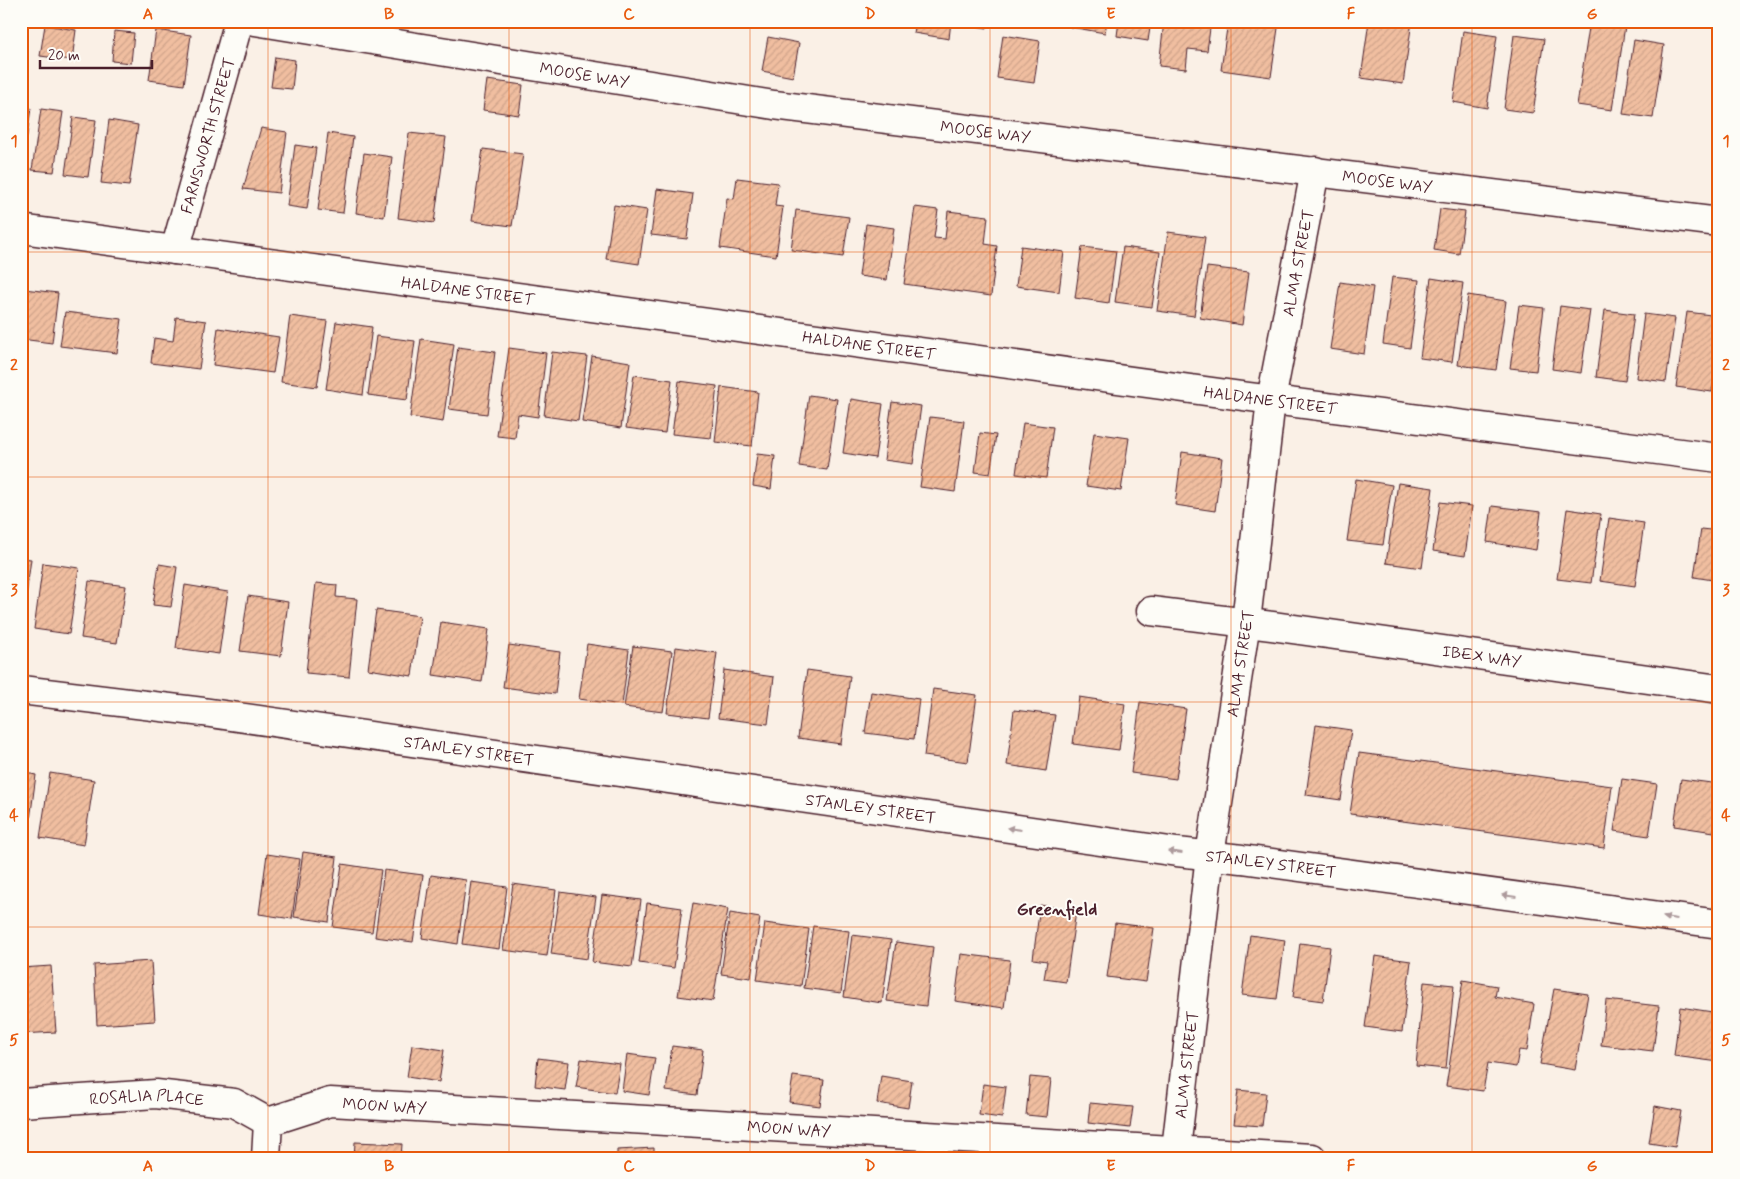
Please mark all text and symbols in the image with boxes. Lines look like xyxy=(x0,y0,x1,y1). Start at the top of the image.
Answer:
text: A xyxy=(143,4,153,25)
text: B xyxy=(384,4,394,25)
text: C xyxy=(623,4,635,25)
text: D xyxy=(864,4,876,25)
text: E xyxy=(1106,4,1116,25)
text: F xyxy=(1347,4,1356,25)
text: G xyxy=(1587,4,1598,25)
scale bar xyxy=(40,38,152,70)
text: 20 m xyxy=(48,46,80,66)
street label: FARNSWORTH STREET xyxy=(177,55,240,216)
street label: MOOSE WAY xyxy=(538,58,631,93)
street label: MOOSE WAY xyxy=(939,117,1032,149)
text: 1 xyxy=(10,131,18,152)
text: 1 xyxy=(1722,131,1730,152)
street label: MOOSE WAY xyxy=(1341,166,1434,198)
street label: ALMA STREET xyxy=(1278,208,1319,318)
street label: HALDANE STREET xyxy=(400,272,537,311)
street label: HALDANE STREET xyxy=(801,327,938,366)
text: 2 xyxy=(10,355,18,376)
text: 2 xyxy=(1722,355,1730,376)
street label: HALDANE STREET xyxy=(1202,382,1339,420)
text: 3 xyxy=(10,580,18,601)
text: 3 xyxy=(1722,580,1730,601)
street label: ALMA STREET xyxy=(1222,609,1259,719)
street label: IBEX WAY xyxy=(1441,641,1523,673)
street label: STANLEY STREET xyxy=(402,732,535,771)
street label: STANLEY STREET xyxy=(804,790,937,829)
text: 4 xyxy=(9,805,19,826)
text: 4 xyxy=(1721,805,1731,826)
one-way arrow xyxy=(1006,825,1022,833)
street label: STANLEY STREET xyxy=(1204,846,1337,884)
one-way arrow xyxy=(1167,848,1183,856)
one-way arrow xyxy=(1501,892,1517,900)
district label: Greenfield xyxy=(1017,898,1097,922)
one-way arrow xyxy=(1662,913,1678,921)
street label: ALMA STREET xyxy=(1171,1010,1204,1120)
text: 5 xyxy=(9,1030,19,1051)
text: 5 xyxy=(1721,1030,1731,1051)
street label: ROSALIA PLACE xyxy=(89,1085,205,1111)
street label: MOON WAY xyxy=(342,1094,427,1120)
street label: MOON WAY xyxy=(746,1117,832,1143)
text: A xyxy=(143,1156,153,1177)
text: B xyxy=(384,1156,394,1177)
text: C xyxy=(623,1156,635,1177)
text: D xyxy=(864,1156,876,1177)
text: E xyxy=(1106,1156,1116,1177)
text: F xyxy=(1347,1156,1356,1177)
text: G xyxy=(1587,1156,1598,1177)

